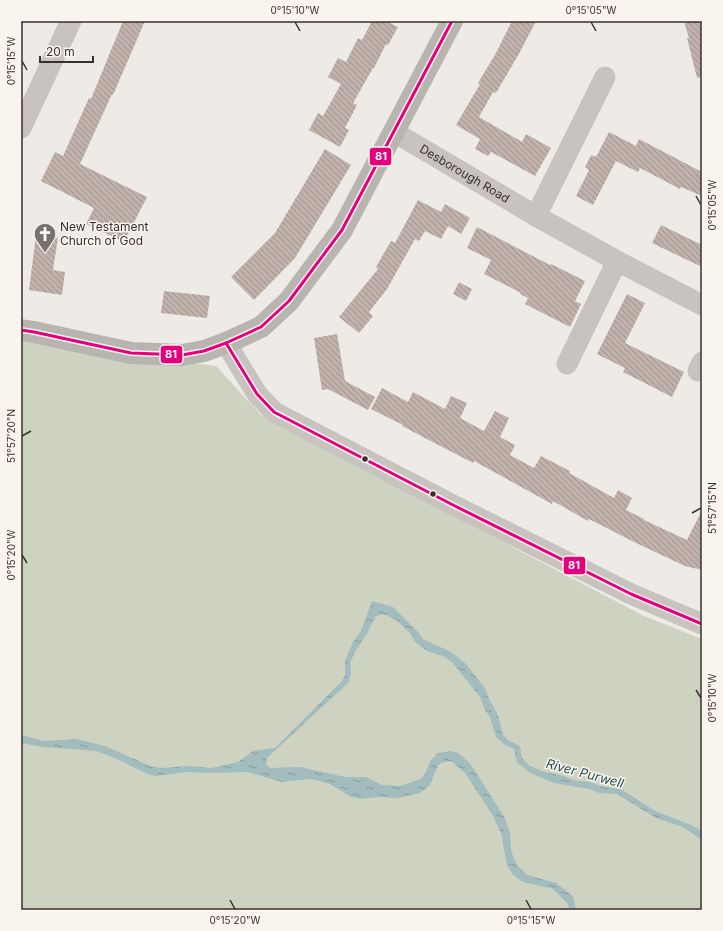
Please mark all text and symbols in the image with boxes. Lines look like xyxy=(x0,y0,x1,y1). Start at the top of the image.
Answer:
text: 0°15'10"W xyxy=(271,4,320,16)
text: 0°15'05"W xyxy=(566,4,617,16)
text: 0°15'15"W xyxy=(5,37,17,85)
scale bar xyxy=(40,38,93,64)
text: 20 m xyxy=(46,44,75,59)
street label: Desborough Road xyxy=(417,141,513,206)
line badge: 81 xyxy=(369,147,392,166)
text: 81 xyxy=(375,149,387,163)
text: 0°15'05"W xyxy=(706,179,718,230)
place label: New Testament Church of God xyxy=(60,219,148,248)
church icon: New Testament Church of God xyxy=(32,221,58,254)
line badge: 81 xyxy=(160,345,183,364)
text: 81 xyxy=(165,347,177,361)
text: 51°57'20"N xyxy=(5,409,17,463)
unlabelled marker xyxy=(360,454,370,464)
text: 51°57'15"N xyxy=(706,482,718,534)
unlabelled marker xyxy=(428,489,438,499)
text: 0°15'20"W xyxy=(5,529,17,580)
line badge: 81 xyxy=(563,556,586,575)
text: 81 xyxy=(568,558,580,572)
text: 0°15'10"W xyxy=(706,673,718,722)
water label: River Purwell xyxy=(544,755,626,791)
text: 0°15'20"W xyxy=(210,914,261,926)
text: 0°15'15"W xyxy=(507,914,555,926)

